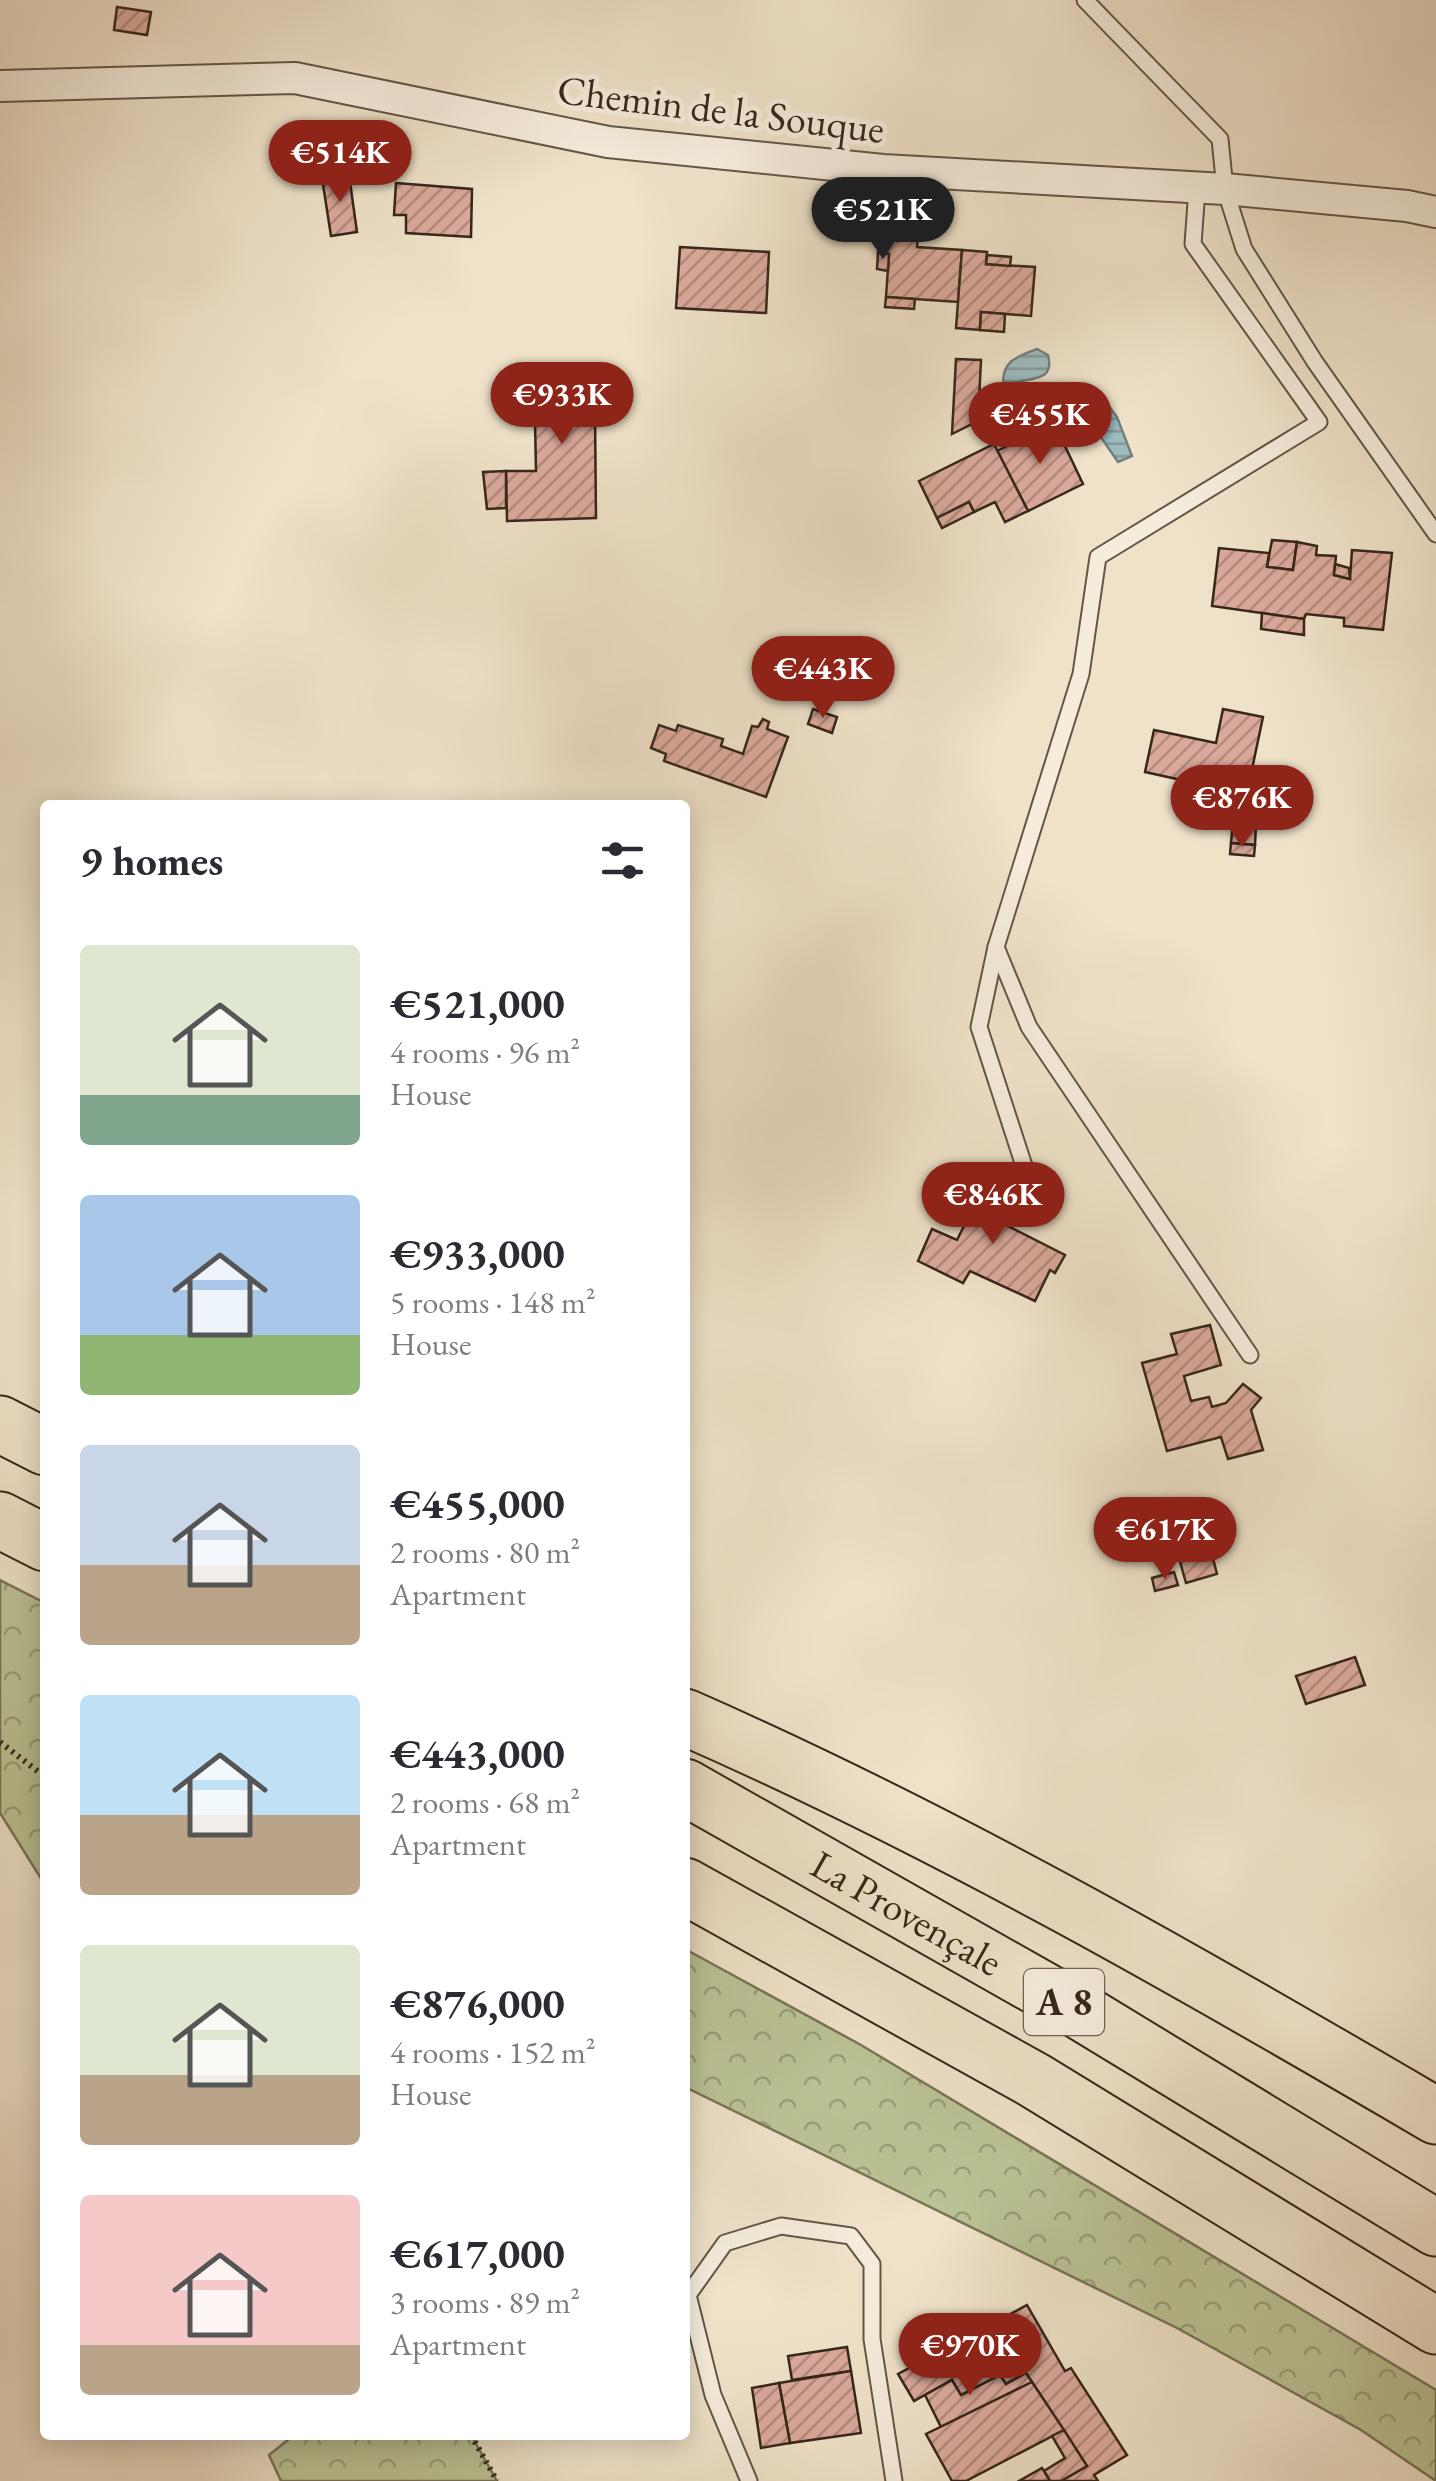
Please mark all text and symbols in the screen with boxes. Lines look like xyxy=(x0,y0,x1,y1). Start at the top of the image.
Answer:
street label: Chemin de la Souque xyxy=(555,63,887,155)
pin: €514K xyxy=(270,120,410,205)
text: €514K xyxy=(291,131,389,173)
pin: €521K xyxy=(813,177,953,262)
text: €521K xyxy=(834,188,932,230)
pin: €933K xyxy=(492,362,632,447)
text: €933K xyxy=(513,373,611,415)
pin: €455K xyxy=(970,382,1110,467)
text: €455K xyxy=(991,393,1089,435)
pin: €443K xyxy=(753,636,893,721)
text: €443K xyxy=(774,647,872,689)
pin: €876K xyxy=(1172,765,1312,850)
text: €876K xyxy=(1193,776,1291,818)
text: 9 homes xyxy=(80,833,223,888)
icon: filters xyxy=(595,833,650,888)
text: €521,000 xyxy=(390,976,565,1031)
icon: home xyxy=(160,985,280,1105)
text: 4 rooms · 96 m² xyxy=(390,1031,580,1073)
text: House xyxy=(390,1073,471,1115)
pin: €846K xyxy=(923,1162,1063,1247)
text: €846K xyxy=(944,1173,1042,1215)
text: €933,000 xyxy=(390,1226,565,1281)
icon: home xyxy=(160,1235,280,1355)
text: 5 rooms · 148 m² xyxy=(390,1281,596,1323)
text: House xyxy=(390,1323,471,1365)
text: €455,000 xyxy=(390,1476,565,1531)
icon: home xyxy=(160,1485,280,1605)
pin: €617K xyxy=(1095,1497,1235,1582)
text: €617K xyxy=(1116,1508,1214,1550)
text: 2 rooms · 80 m² xyxy=(390,1531,580,1573)
text: Apartment xyxy=(390,1573,526,1615)
text: €443,000 xyxy=(390,1726,565,1781)
icon: home xyxy=(160,1735,280,1855)
text: 2 rooms · 68 m² xyxy=(390,1781,580,1823)
text: Apartment xyxy=(390,1823,526,1865)
street label: La Provençale xyxy=(802,1838,1012,1988)
road number: A 8 xyxy=(1024,1969,1104,2035)
text: €876,000 xyxy=(390,1976,565,2031)
icon: home xyxy=(160,1985,280,2105)
text: 4 rooms · 152 m² xyxy=(390,2031,596,2073)
text: House xyxy=(390,2073,471,2115)
text: €617,000 xyxy=(390,2226,565,2281)
icon: home xyxy=(160,2235,280,2355)
text: 3 rooms · 89 m² xyxy=(390,2281,580,2323)
pin: €970K xyxy=(900,2313,1040,2398)
text: Apartment xyxy=(390,2323,526,2365)
text: €970K xyxy=(921,2324,1019,2366)

